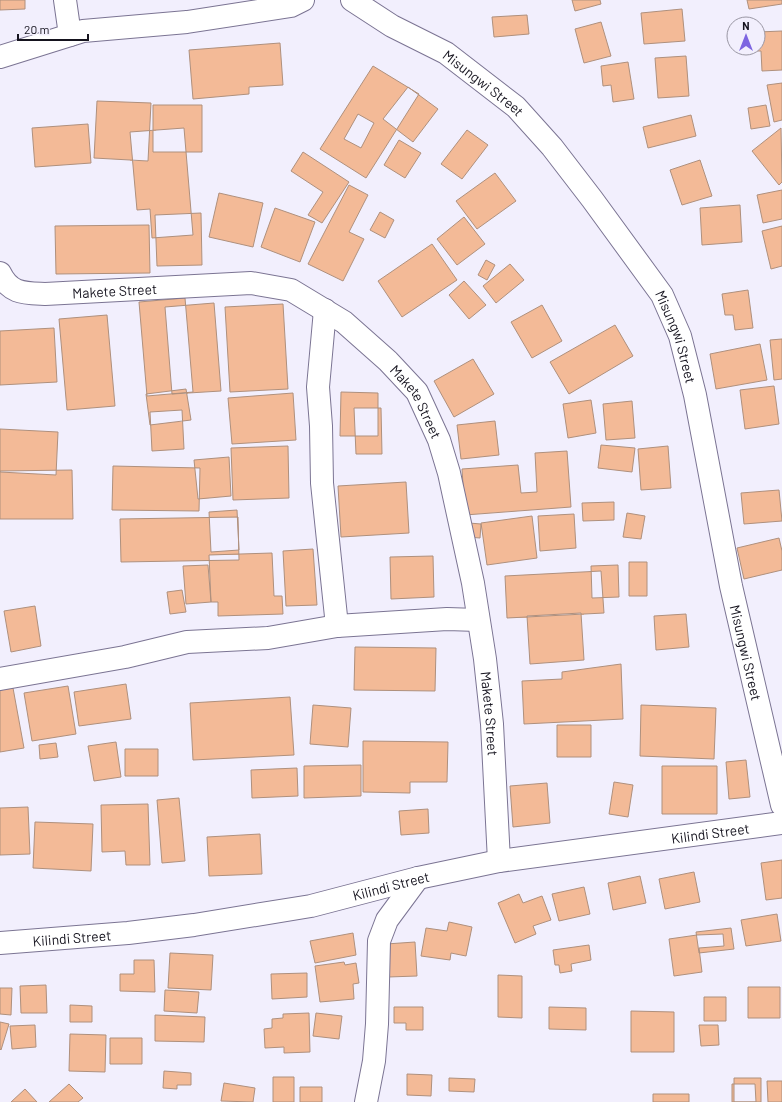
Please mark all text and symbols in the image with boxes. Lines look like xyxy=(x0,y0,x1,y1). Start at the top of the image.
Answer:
scale bar xyxy=(18,16,88,42)
north arrow xyxy=(726,16,766,56)
text: N xyxy=(742,19,750,32)
text: 20 m xyxy=(24,22,50,36)
street label: Misungwi Street xyxy=(440,46,528,119)
street label: Makete Street xyxy=(72,280,157,301)
street label: Misungwi Street xyxy=(652,287,700,385)
street label: Makete Street xyxy=(387,361,446,441)
street label: Misungwi Street xyxy=(727,603,766,702)
street label: Makete Street xyxy=(478,670,502,756)
street label: Kilindi Street xyxy=(670,819,750,846)
street label: Kilindi Street xyxy=(351,867,431,903)
street label: Kilindi Street xyxy=(32,926,112,949)

